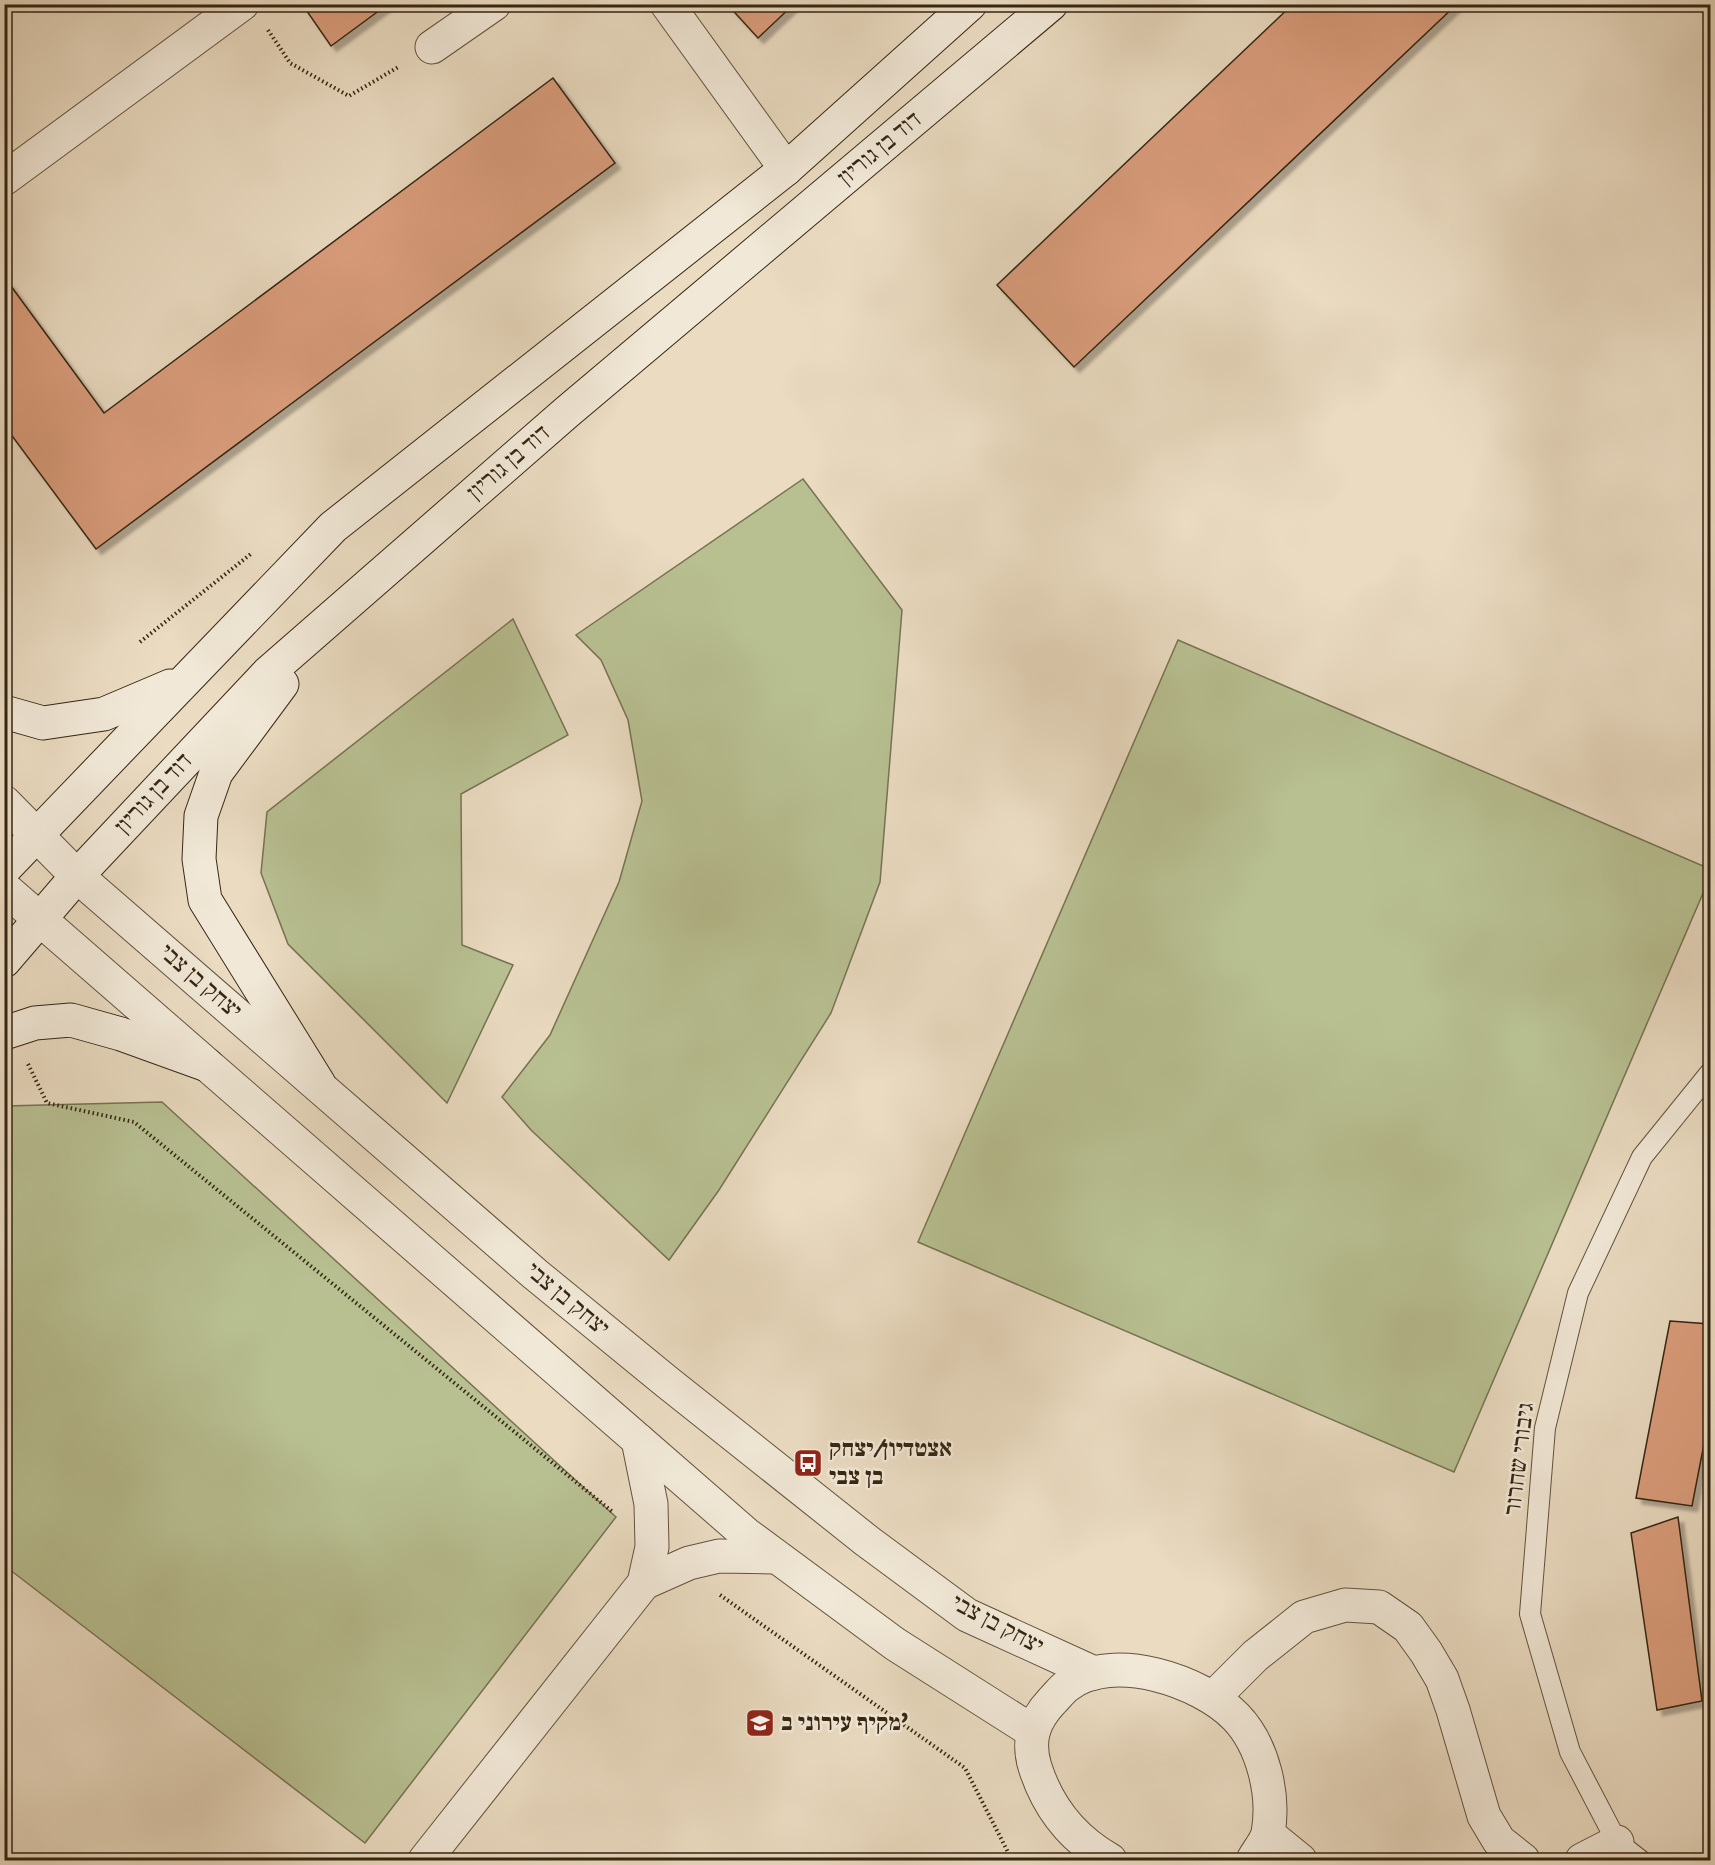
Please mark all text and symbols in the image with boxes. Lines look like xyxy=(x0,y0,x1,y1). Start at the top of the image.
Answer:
street label: דוד בן גוריון xyxy=(832,105,928,193)
street label: דוד בן גוריון xyxy=(461,418,557,508)
street label: דוד בן גוריון xyxy=(108,747,200,841)
street label: יצחק בן צבי xyxy=(152,937,248,1027)
street label: יצחק בן צבי xyxy=(519,1256,615,1344)
street label: גיבורי שחרור xyxy=(1498,1401,1542,1517)
place label: אצטדיון/יצחק בן צבי xyxy=(829,1434,952,1493)
bus stop icon: אצטדיון/יצחק בן צבי xyxy=(792,1447,824,1479)
street label: יצחק בן צבי xyxy=(945,1588,1049,1662)
school or university icon: מקיף עירוני ב' xyxy=(744,1707,776,1739)
place label: מקיף עירוני ב' xyxy=(781,1708,908,1739)

